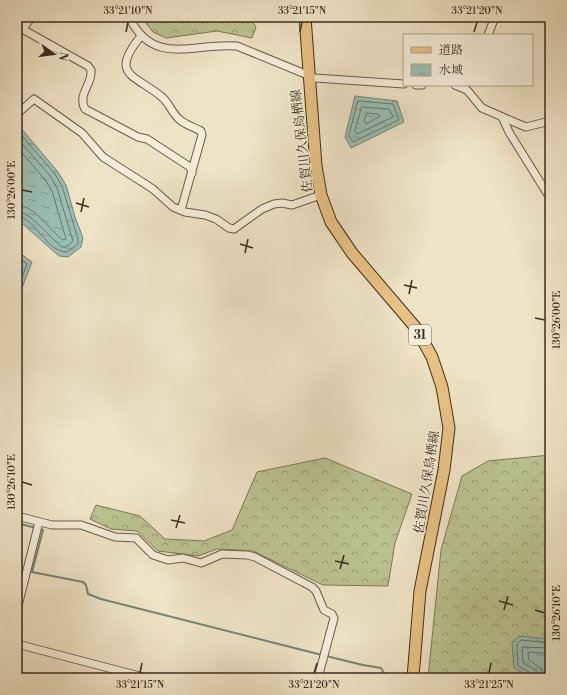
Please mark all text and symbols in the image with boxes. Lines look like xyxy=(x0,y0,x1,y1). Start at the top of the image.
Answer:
text: 33°21'10"N xyxy=(103,5,153,17)
text: 33°21'15"N xyxy=(278,5,327,17)
text: 33°21'20"N xyxy=(452,5,503,17)
north arrow xyxy=(34,34,74,74)
legend xyxy=(403,34,533,86)
text: 道路 xyxy=(439,43,463,58)
text: N xyxy=(55,50,71,62)
text: 水域 xyxy=(439,63,463,78)
street label: 佐賀川久保鳥栖線 xyxy=(288,88,316,193)
text: 130°26'00"E xyxy=(6,161,18,219)
text: 130°26'00"E xyxy=(551,291,563,349)
road number: 31 xyxy=(409,325,431,345)
street label: 佐賀川久保鳥栖線 xyxy=(411,430,443,535)
text: 130°26'10"E xyxy=(6,454,18,510)
text: 130°26'10"E xyxy=(551,585,563,641)
text: 33°21'15"N xyxy=(116,679,165,691)
text: 33°21'20"N xyxy=(289,679,340,691)
text: 33°21'25"N xyxy=(464,679,514,691)

